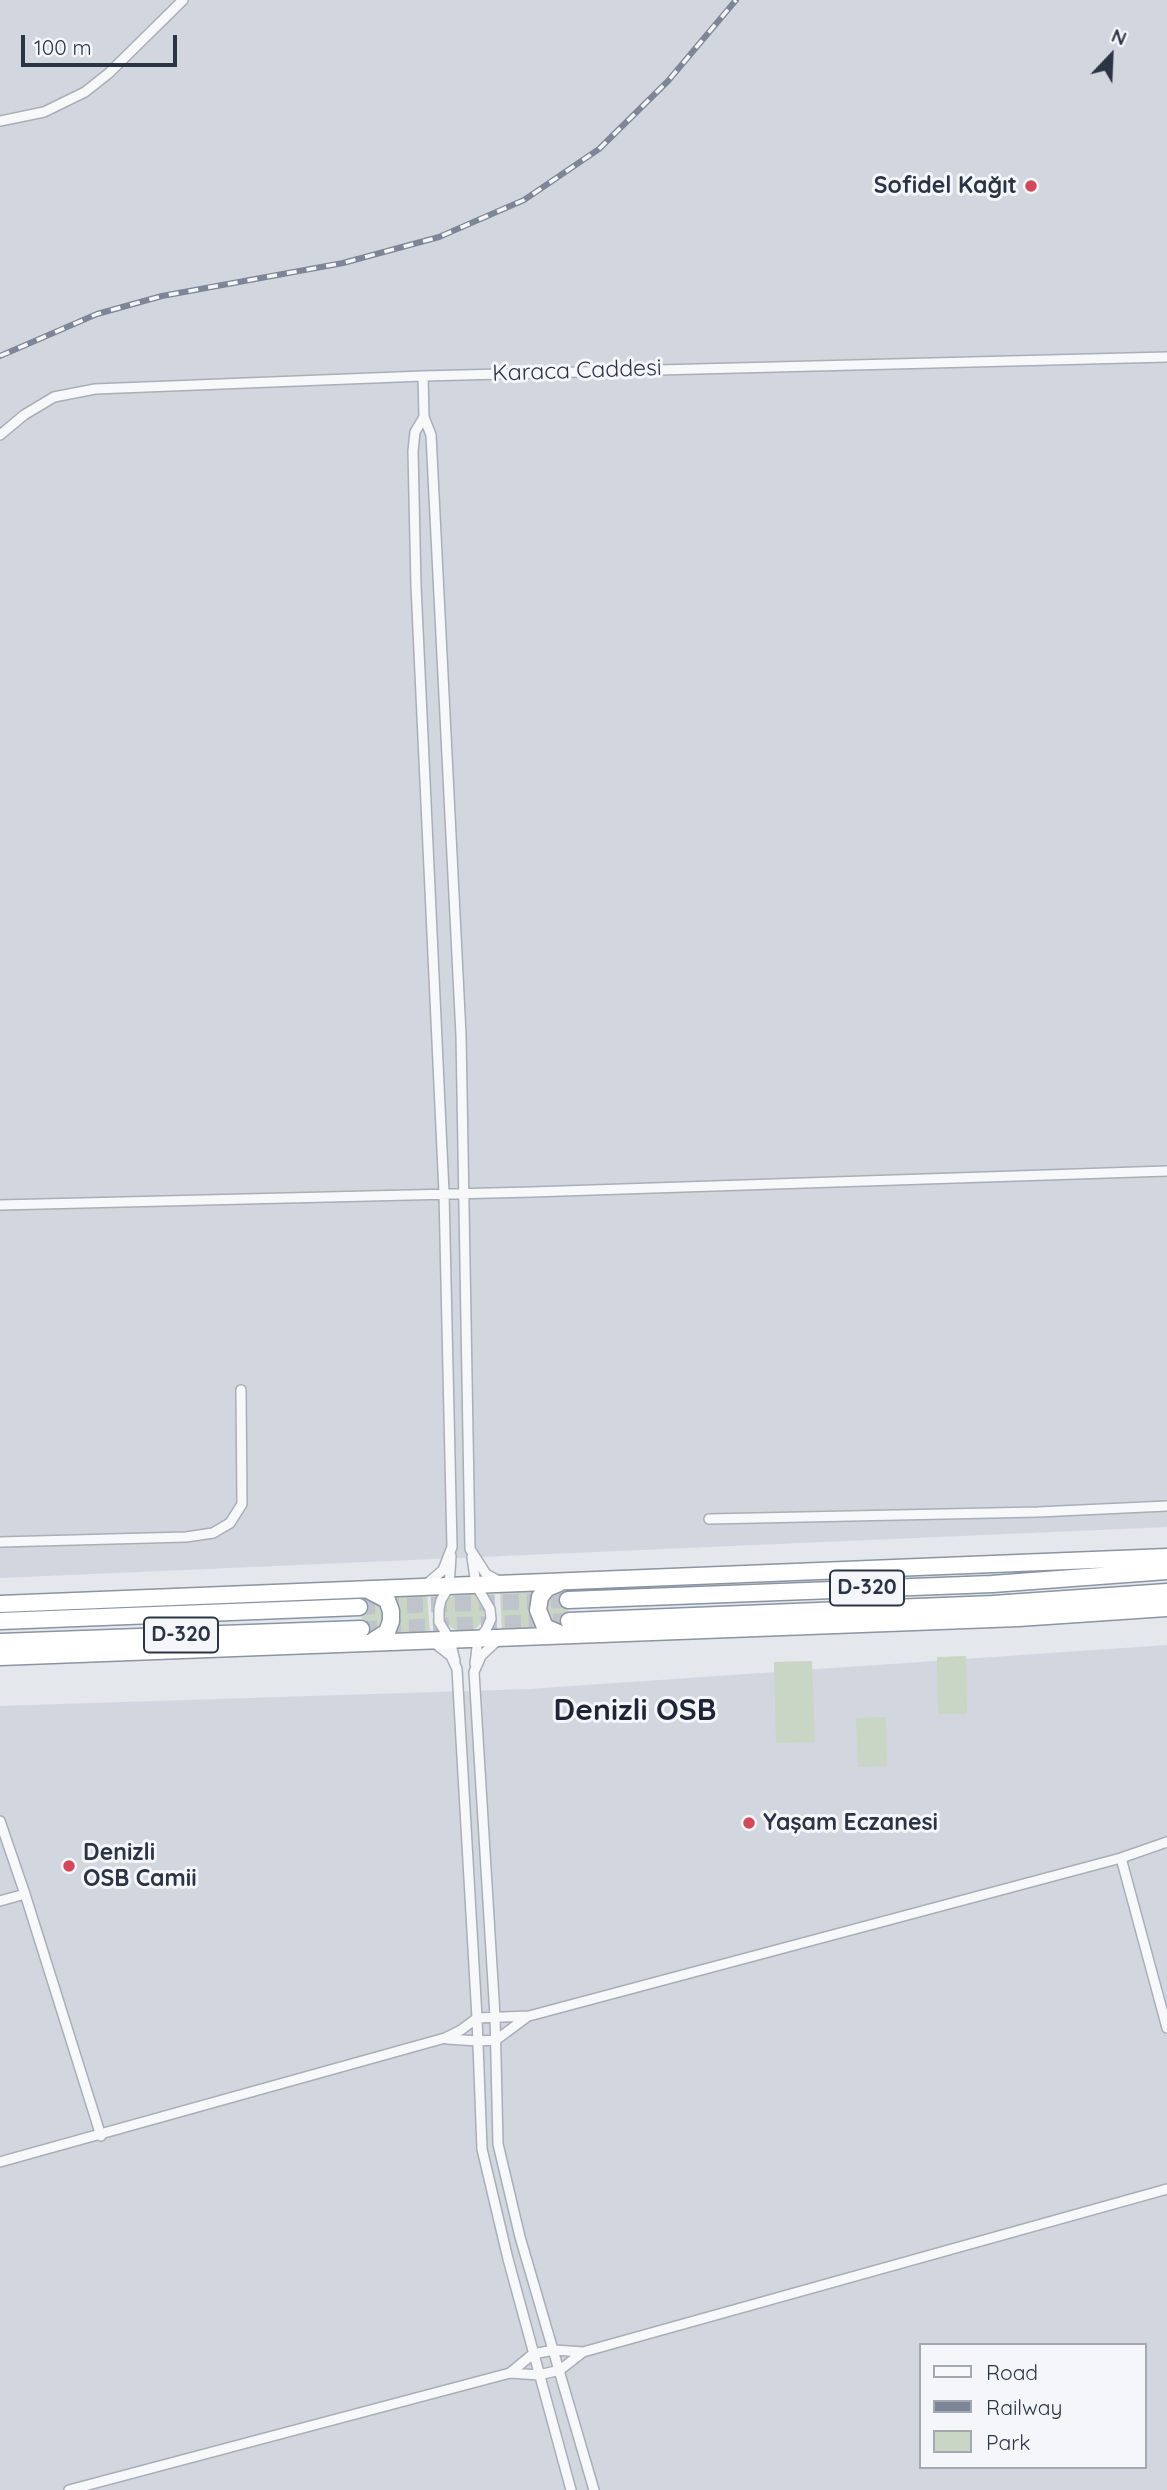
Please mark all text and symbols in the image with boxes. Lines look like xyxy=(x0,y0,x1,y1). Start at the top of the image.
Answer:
scale bar xyxy=(24,21,180,65)
north arrow xyxy=(1076,21,1146,91)
text: N xyxy=(1108,23,1130,50)
text: 100 m xyxy=(34,34,92,60)
place label: Sofidel Kağıt xyxy=(874,172,1017,200)
marker: Sofidel Kağıt xyxy=(1023,178,1039,194)
street label: Karaca Caddesi xyxy=(492,354,662,388)
road number: D-320 xyxy=(830,1570,904,1606)
road number: D-320 xyxy=(144,1618,218,1652)
district label: Denizli OSB xyxy=(554,1693,716,1729)
place label: Yaşam Eczanesi xyxy=(763,1809,938,1837)
marker: Yaşam Eczanesi xyxy=(741,1815,757,1831)
place label: Denizli OSB Camii xyxy=(83,1839,197,1893)
marker: Denizli OSB Camii xyxy=(61,1858,77,1874)
legend xyxy=(918,2343,1146,2469)
text: Road xyxy=(986,2359,1038,2385)
text: Railway xyxy=(986,2394,1062,2420)
text: Park xyxy=(986,2429,1030,2455)

